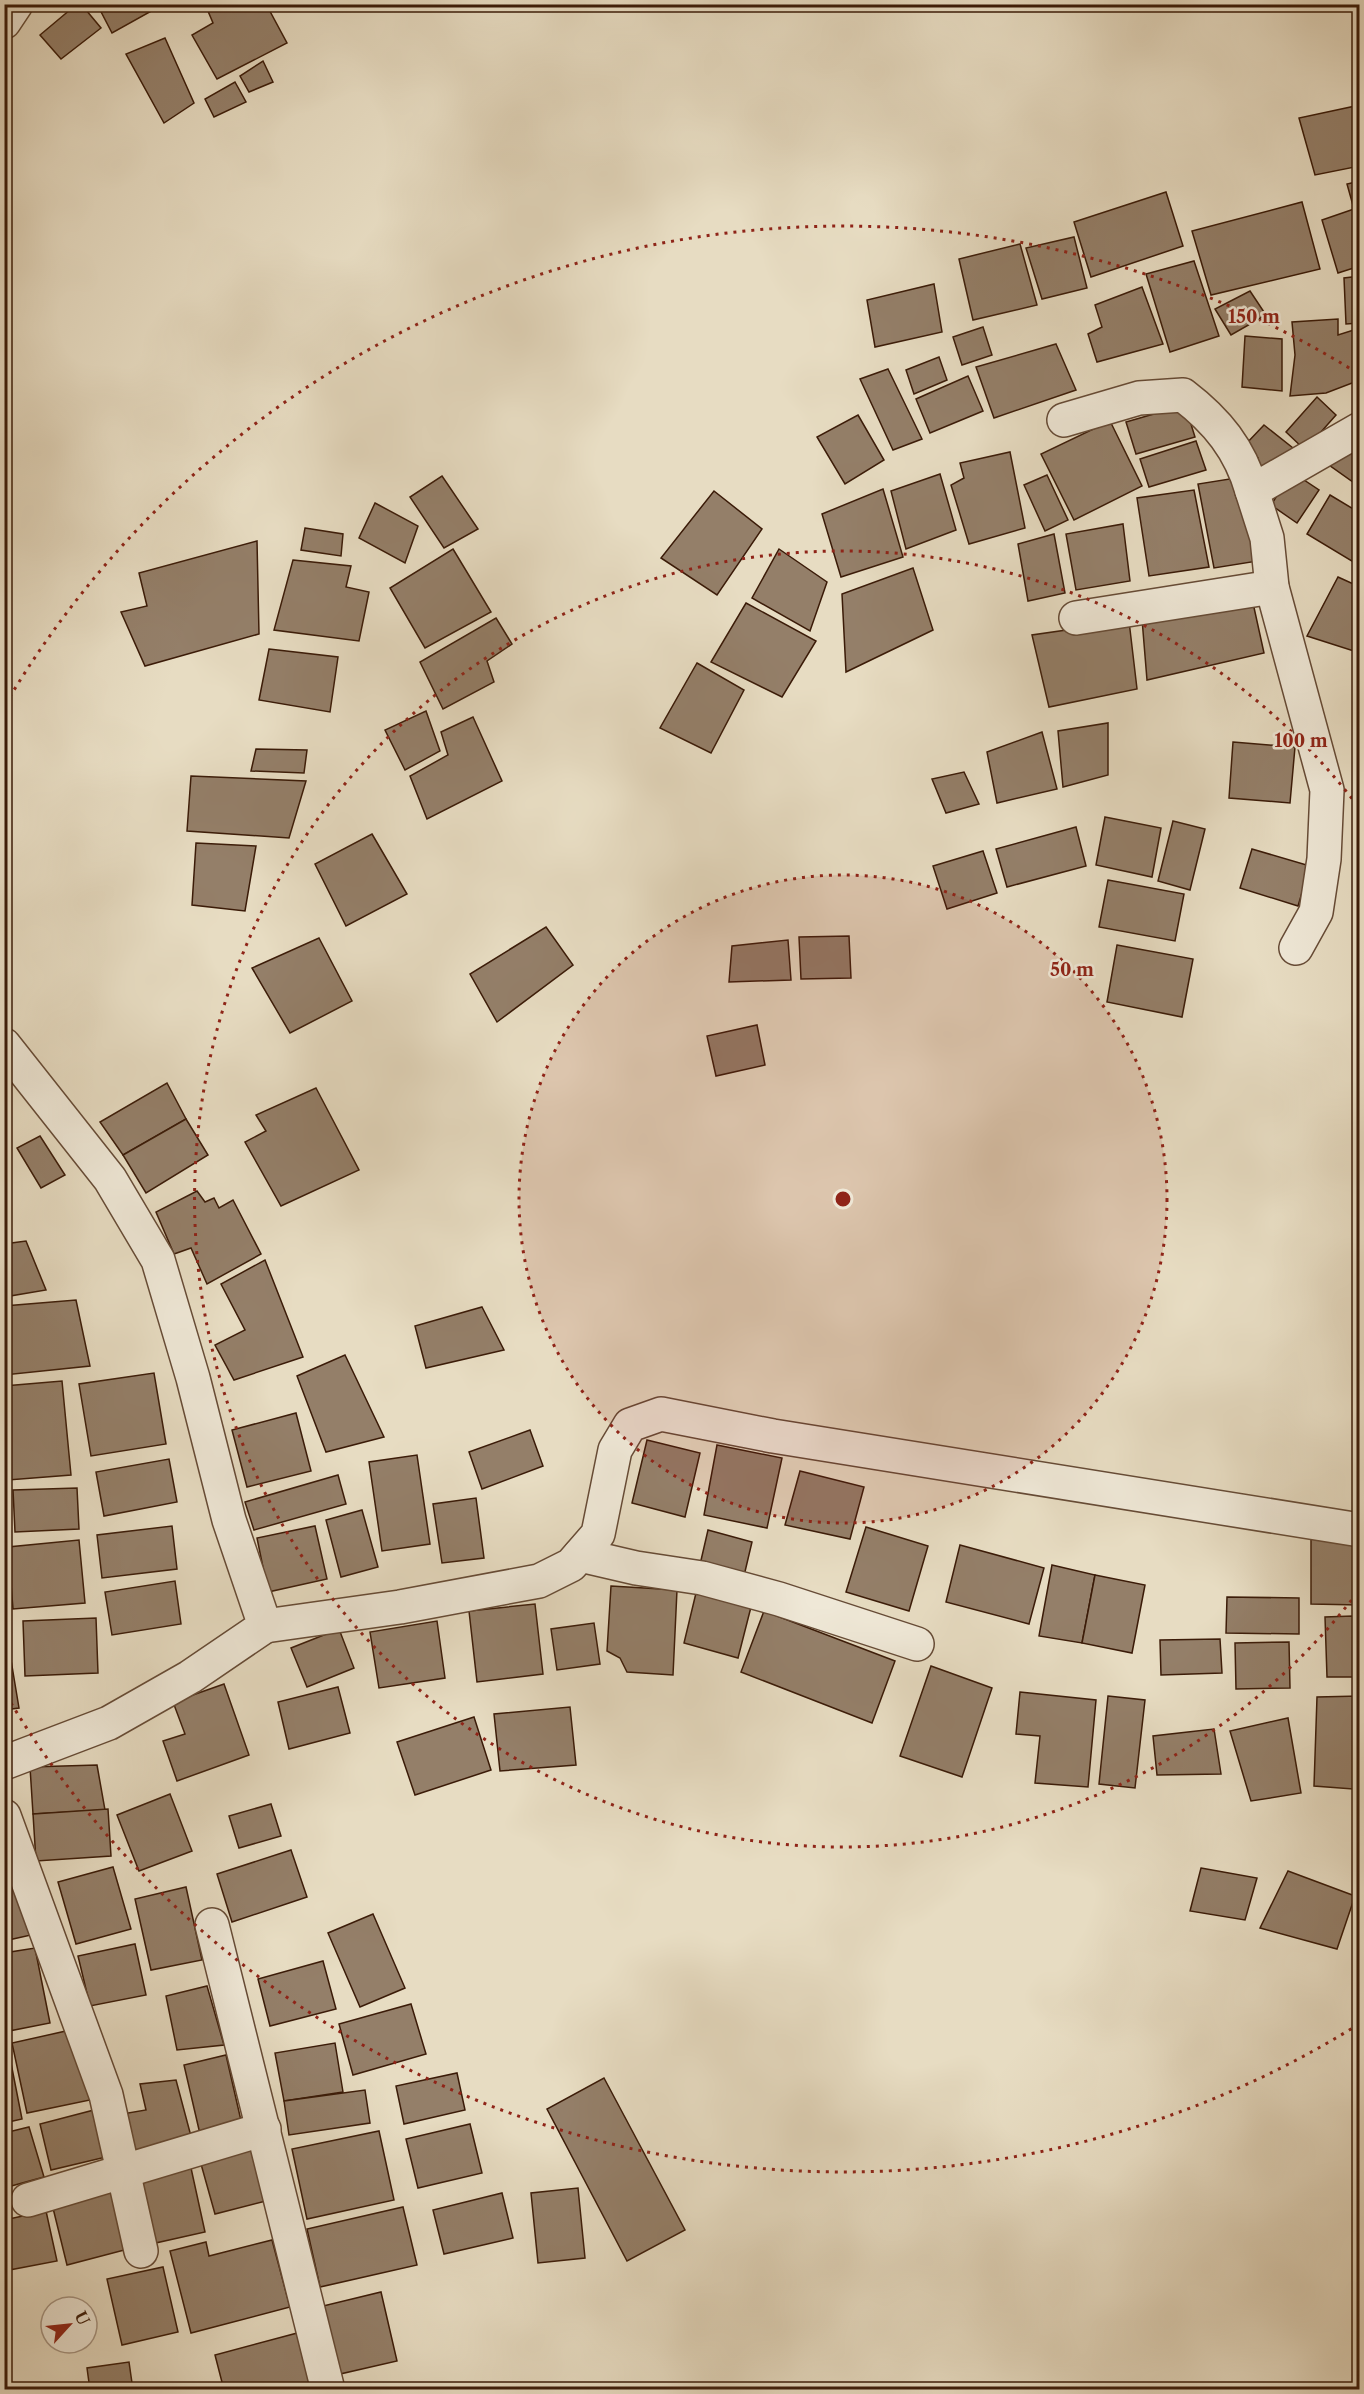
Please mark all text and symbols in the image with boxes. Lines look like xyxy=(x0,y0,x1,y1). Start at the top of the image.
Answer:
text: 150 m xyxy=(1228,306,1280,328)
text: 100 m xyxy=(1274,730,1328,752)
text: 50 m xyxy=(1050,959,1094,981)
centre of rings xyxy=(833,1189,853,1209)
north arrow xyxy=(39,2295,99,2355)
text: U xyxy=(71,2308,94,2329)

